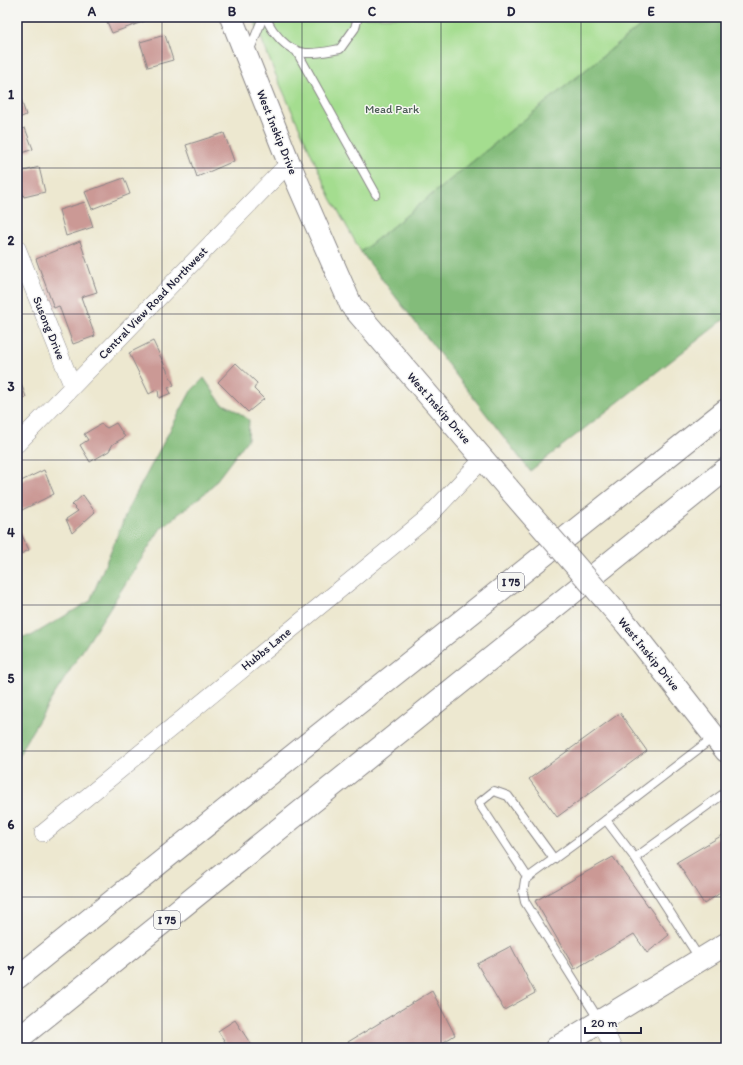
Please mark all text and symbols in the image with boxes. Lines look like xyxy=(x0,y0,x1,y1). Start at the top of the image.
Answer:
text: A xyxy=(87,4,97,19)
text: B xyxy=(228,4,237,19)
text: C xyxy=(368,4,377,19)
text: D xyxy=(507,4,516,19)
text: E xyxy=(647,4,655,19)
text: 1 xyxy=(8,87,14,102)
street label: West Inskip Drive xyxy=(254,88,300,177)
park label: Mead Park xyxy=(365,102,420,116)
text: 2 xyxy=(8,233,15,248)
street label: Central View Road Northwest xyxy=(96,244,211,362)
street label: Susong Drive xyxy=(30,294,68,362)
street label: West Inskip Drive xyxy=(404,369,474,447)
text: 3 xyxy=(7,379,15,394)
text: 4 xyxy=(7,525,15,540)
road number: I 75 xyxy=(498,573,524,591)
street label: West Inskip Drive xyxy=(615,615,683,694)
street label: Hubbs Lane xyxy=(238,625,294,673)
text: 5 xyxy=(8,671,15,686)
text: 6 xyxy=(8,817,15,832)
road number: I 75 xyxy=(154,911,180,929)
text: 7 xyxy=(7,963,15,978)
scale bar xyxy=(585,1009,641,1035)
text: 20 m xyxy=(591,1016,618,1030)

